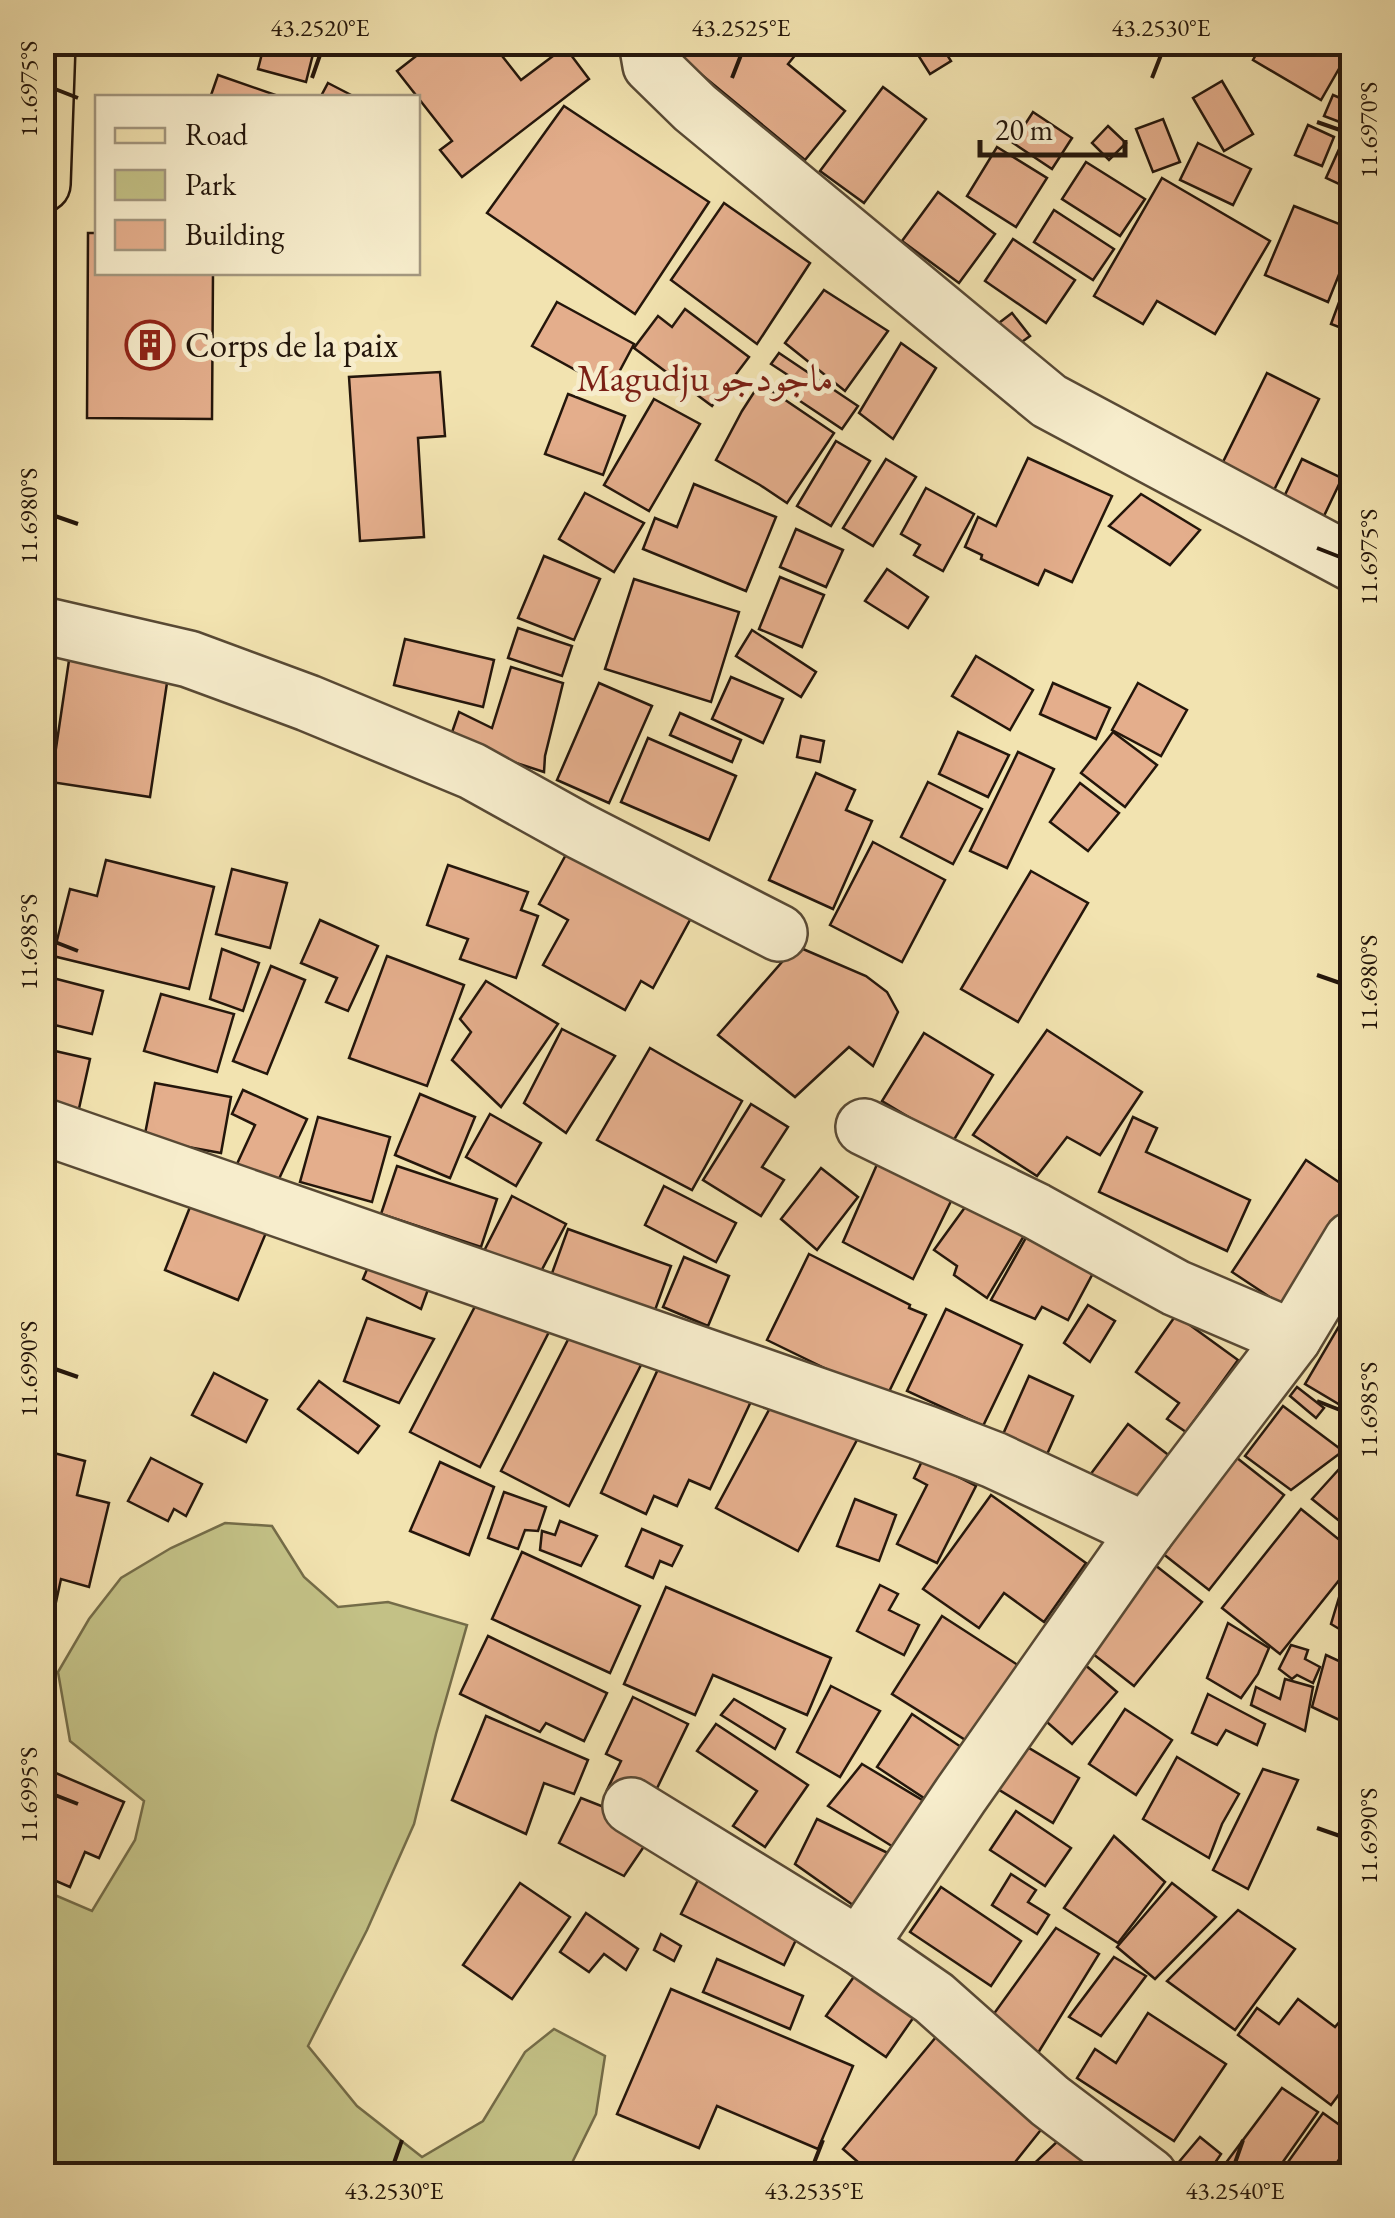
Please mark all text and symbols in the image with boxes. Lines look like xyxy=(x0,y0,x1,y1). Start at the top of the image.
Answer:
text: 43.2520°E xyxy=(270,11,370,43)
text: 43.2525°E xyxy=(691,11,791,43)
text: 43.2530°E xyxy=(1111,11,1211,43)
text: 11.6975°S xyxy=(12,41,44,137)
text: 11.6970°S xyxy=(1352,82,1384,178)
legend xyxy=(95,95,420,275)
scale bar xyxy=(980,95,1125,157)
text: 20 m xyxy=(995,110,1053,149)
text: Road xyxy=(185,115,249,154)
text: Park xyxy=(185,165,237,204)
text: Building xyxy=(185,215,285,254)
building icon: Corps de la paix xyxy=(124,319,176,371)
place label: Corps de la paix xyxy=(185,322,398,367)
district label: Magudju ماجودجو xyxy=(576,353,834,402)
text: 11.6980°S xyxy=(12,468,44,564)
text: 11.6975°S xyxy=(1352,509,1384,605)
text: 11.6985°S xyxy=(12,894,44,990)
text: 11.6980°S xyxy=(1352,935,1384,1031)
text: 11.6990°S xyxy=(12,1321,44,1417)
text: 11.6985°S xyxy=(1352,1362,1384,1458)
text: 11.6995°S xyxy=(12,1747,44,1843)
text: 11.6990°S xyxy=(1352,1788,1384,1884)
text: 43.2530°E xyxy=(344,2174,444,2206)
text: 43.2535°E xyxy=(764,2174,864,2206)
text: 43.2540°E xyxy=(1185,2174,1285,2206)

